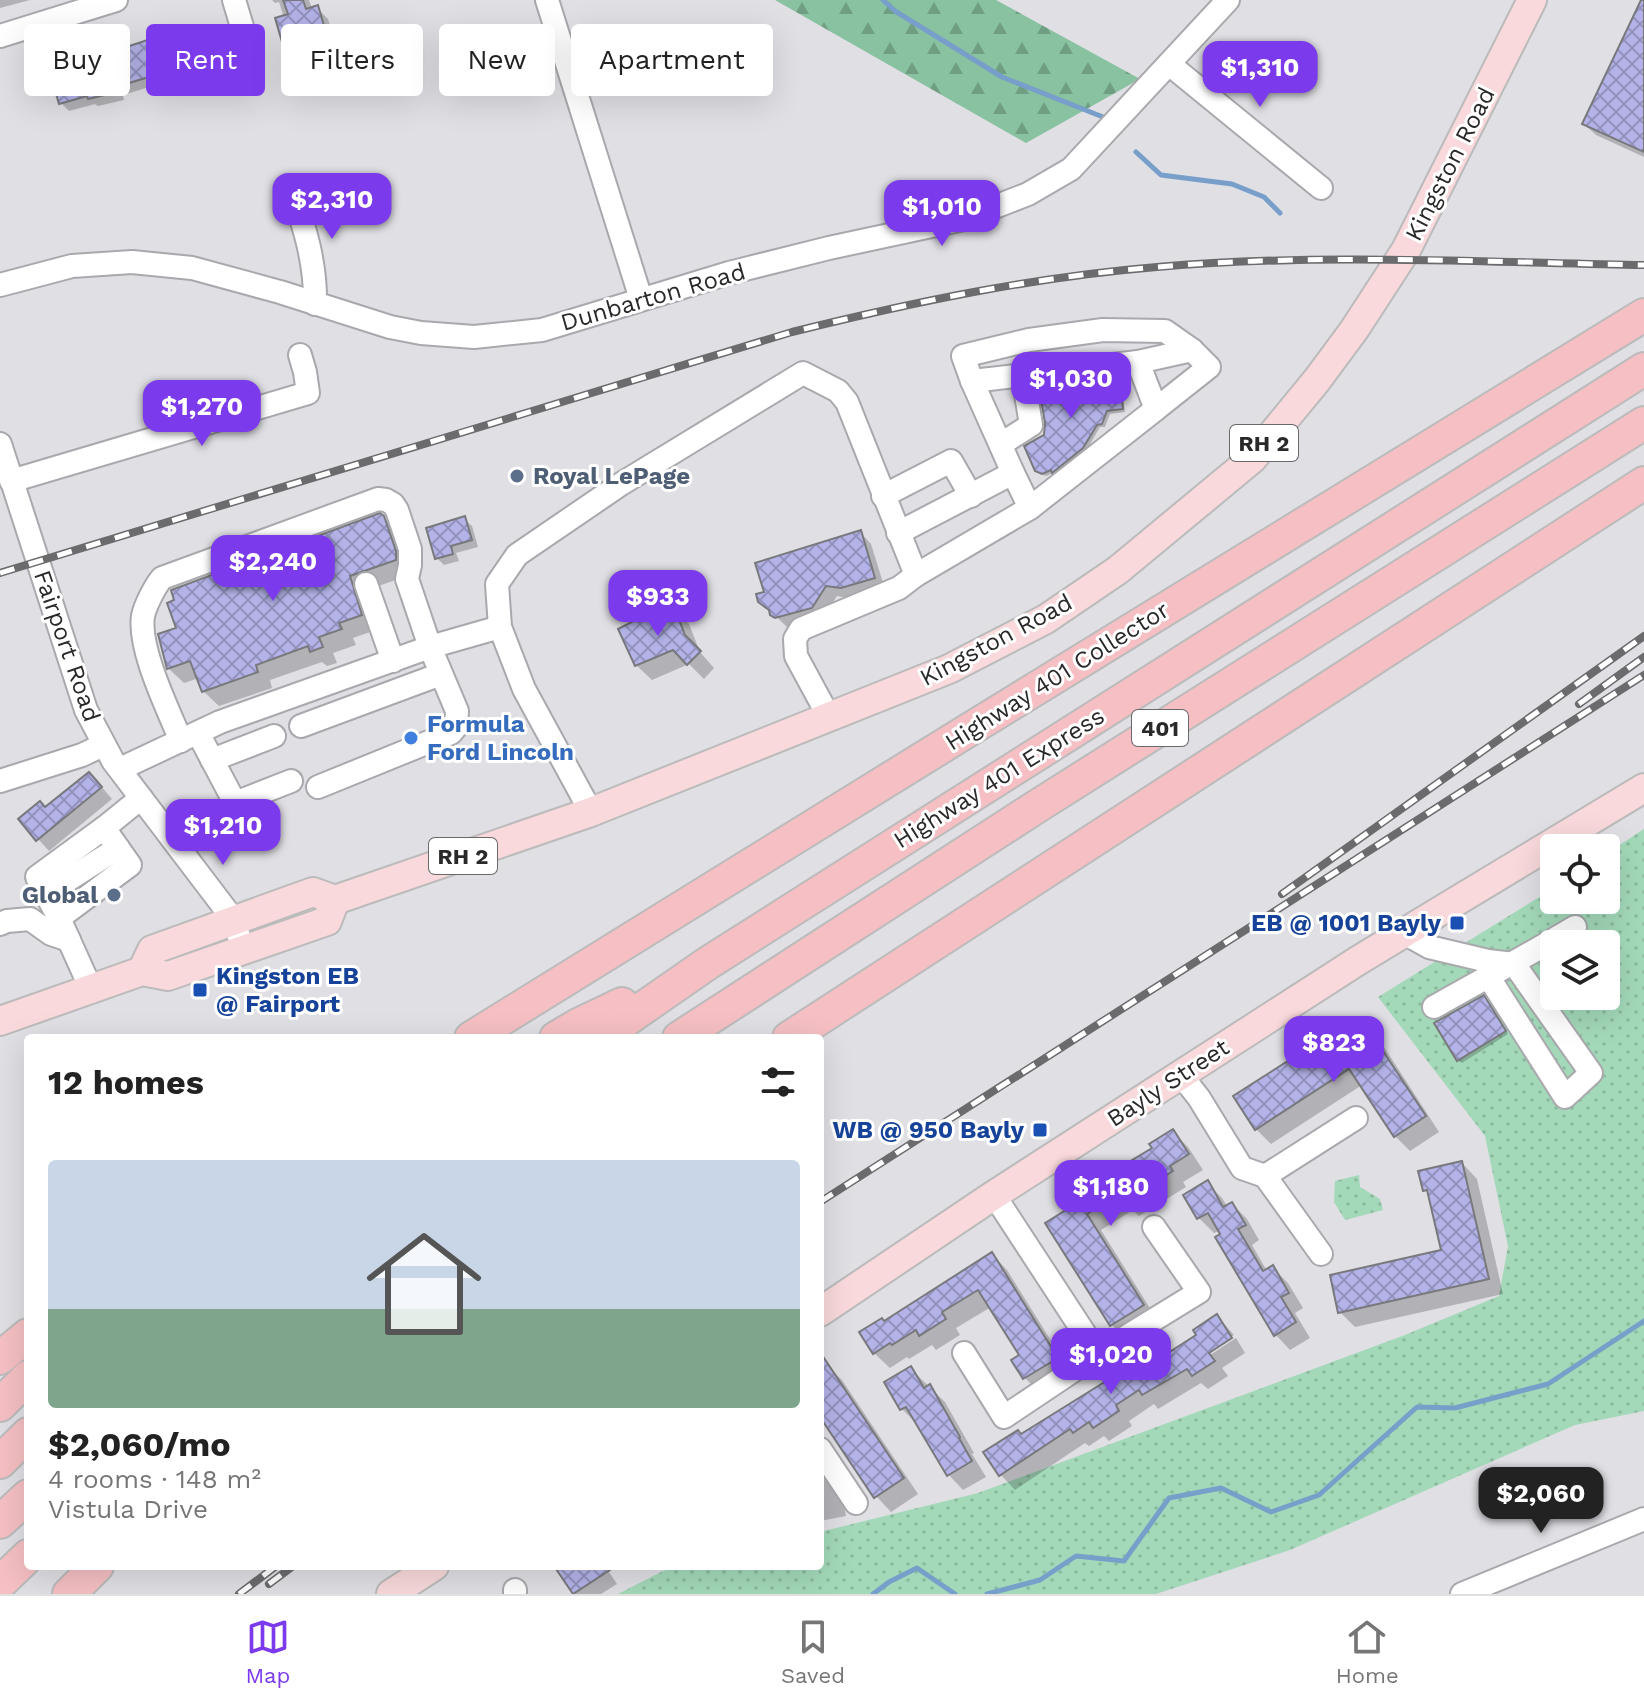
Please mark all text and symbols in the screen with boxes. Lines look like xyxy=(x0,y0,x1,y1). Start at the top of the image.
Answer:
chip: Buy xyxy=(24,24,130,96)
chip: Rent xyxy=(146,24,265,96)
chip: Filters xyxy=(281,24,423,96)
chip: New xyxy=(439,24,555,96)
chip: Apartment xyxy=(571,24,773,96)
pin: $1,310 xyxy=(1195,41,1325,109)
text: $1,310 xyxy=(1221,52,1299,82)
street label: Kingston Road xyxy=(1399,83,1501,245)
pin: $2,310 xyxy=(267,173,397,241)
pin: $1,010 xyxy=(877,180,1007,248)
text: $2,310 xyxy=(290,184,374,214)
text: $1,010 xyxy=(902,191,982,221)
street label: Dunbarton Road xyxy=(557,257,749,337)
pin: $1,030 xyxy=(1006,352,1136,420)
text: $1,030 xyxy=(1029,363,1113,393)
pin: $1,270 xyxy=(137,380,267,448)
text: $1,270 xyxy=(161,391,243,421)
road number: RH 2 xyxy=(1230,425,1298,461)
place label: Royal LePage xyxy=(533,462,690,490)
marker: Royal LePage xyxy=(508,467,526,485)
pin: $2,240 xyxy=(208,535,338,603)
text: $2,240 xyxy=(229,546,317,576)
street label: Fairport Road xyxy=(28,566,106,726)
pin: $933 xyxy=(611,570,705,638)
text: $933 xyxy=(626,581,690,611)
street label: Kingston Road xyxy=(915,588,1077,692)
street label: Highway 401 Collector xyxy=(940,595,1174,757)
street label: Highway 401 Express xyxy=(889,702,1109,854)
place label: Formula Ford Lincoln xyxy=(427,710,574,766)
road number: 401 xyxy=(1132,710,1188,746)
marker: Formula Ford Lincoln xyxy=(402,729,420,747)
pin: $1,210 xyxy=(158,799,288,867)
text: $1,210 xyxy=(184,810,262,840)
map controls xyxy=(1540,834,1620,1010)
button: locate xyxy=(1540,834,1620,914)
road number: RH 2 xyxy=(429,838,497,874)
place label: Global xyxy=(22,881,98,909)
marker: Global xyxy=(105,886,123,904)
place label: EB @ 1001 Bayly xyxy=(1251,909,1441,937)
marker: EB @ 1001 Bayly xyxy=(1448,914,1466,932)
button: layers xyxy=(1540,930,1620,1010)
place label: Kingston EB @ Fairport xyxy=(216,962,359,1018)
marker: Kingston EB @ Fairport xyxy=(191,981,209,999)
pin: $823 xyxy=(1287,1016,1381,1084)
text: $823 xyxy=(1302,1027,1366,1057)
street label: Bayly Street xyxy=(1102,1033,1234,1133)
icon: filters xyxy=(756,1060,800,1104)
text: 12 homes xyxy=(48,1062,204,1102)
place label: WB @ 950 Bayly xyxy=(833,1116,1024,1144)
marker: WB @ 950 Bayly xyxy=(1031,1121,1049,1139)
pin: $1,180 xyxy=(1046,1160,1176,1228)
text: $1,180 xyxy=(1072,1171,1150,1201)
icon: home xyxy=(352,1212,496,1356)
pin: $1,020 xyxy=(1046,1328,1176,1396)
text: $1,020 xyxy=(1069,1339,1153,1369)
text: $2,060/mo xyxy=(48,1424,231,1464)
text: 4 rooms · 148 m² xyxy=(48,1464,261,1494)
pin: $2,060 xyxy=(1476,1467,1606,1535)
text: $2,060 xyxy=(1497,1478,1585,1508)
text: Vistula Drive xyxy=(48,1494,208,1524)
tab: Map xyxy=(245,1615,290,1688)
tab: Saved xyxy=(781,1615,845,1688)
tab: Home xyxy=(1336,1615,1399,1688)

